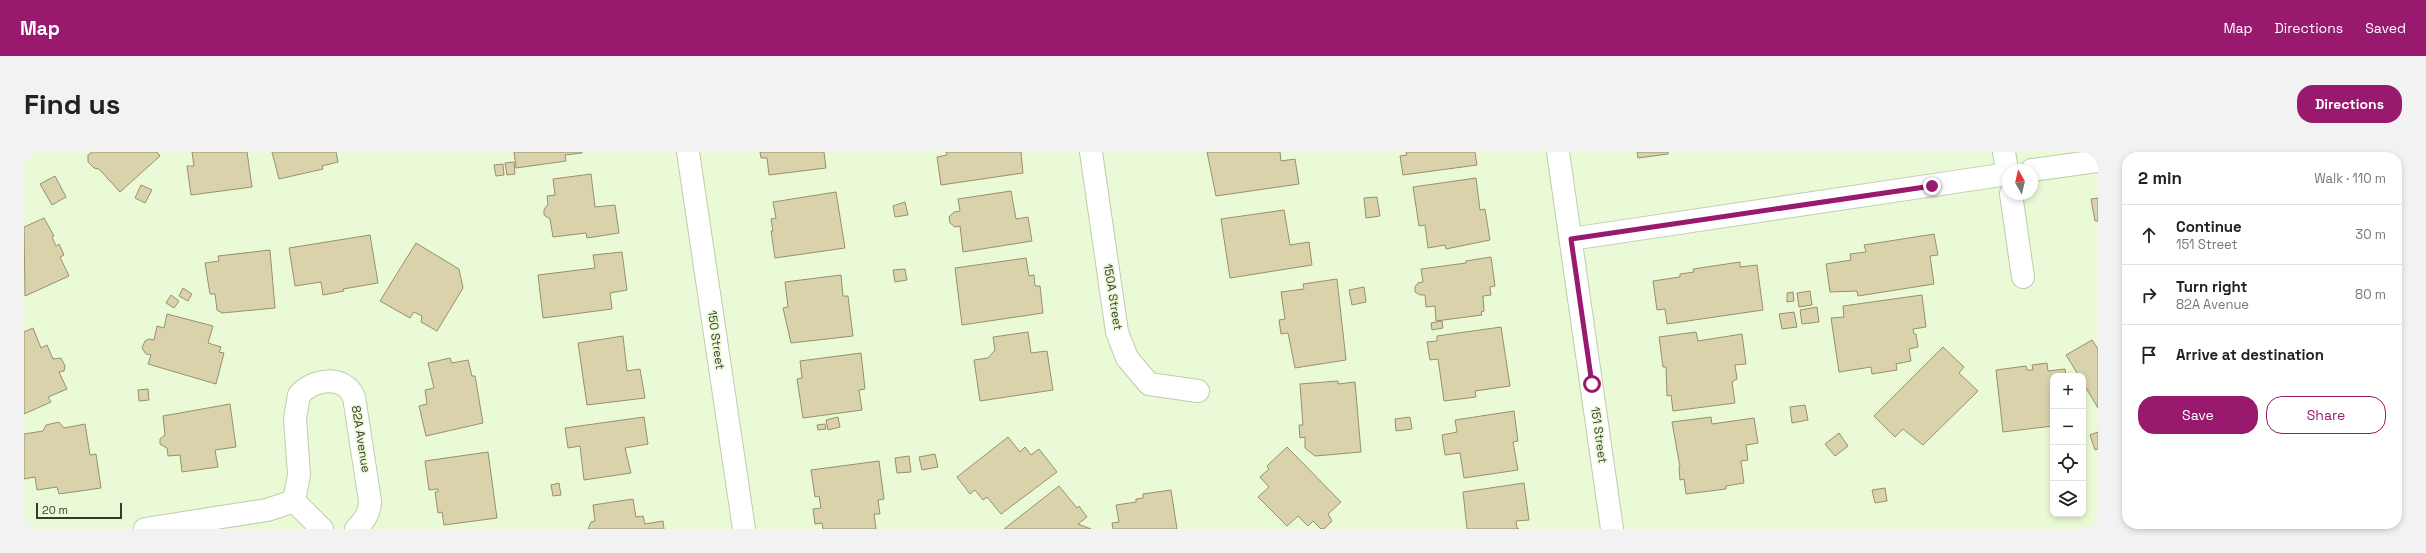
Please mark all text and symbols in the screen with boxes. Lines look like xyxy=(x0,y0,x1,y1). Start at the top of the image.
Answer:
text: Map xyxy=(20,16,60,41)
text: Map xyxy=(2223,19,2253,37)
text: Directions xyxy=(2275,19,2343,37)
text: Saved xyxy=(2365,19,2406,37)
button: Directions xyxy=(2297,85,2402,123)
text: Find us xyxy=(24,86,121,122)
north arrow xyxy=(2002,164,2038,200)
text: 2 min xyxy=(2138,167,2182,189)
text: Walk · 110 m xyxy=(2314,170,2386,187)
route end xyxy=(1923,177,1941,195)
text: Continue xyxy=(2176,217,2242,236)
icon: ahead xyxy=(2138,224,2160,246)
text: 30 m xyxy=(2355,226,2386,243)
text: 151 Street xyxy=(2176,236,2238,253)
street label: 150A Street xyxy=(1100,263,1126,331)
text: Turn right xyxy=(2176,277,2247,296)
icon: right xyxy=(2138,284,2160,306)
text: 80 m xyxy=(2355,286,2386,303)
text: 82A Avenue xyxy=(2176,296,2249,313)
street label: 150 Street xyxy=(704,309,728,371)
icon: arrive xyxy=(2138,344,2160,366)
text: Arrive at destination xyxy=(2176,345,2324,364)
map controls xyxy=(2050,373,2086,517)
button: + xyxy=(2050,373,2086,409)
route start xyxy=(1583,375,1601,393)
button: Save xyxy=(2138,396,2258,434)
button: Share xyxy=(2266,396,2386,434)
street label: 82A Avenue xyxy=(348,404,374,474)
street label: 151 Street xyxy=(1587,406,1611,464)
button: − xyxy=(2050,409,2086,445)
button: locate xyxy=(2050,445,2086,481)
button: layers xyxy=(2050,481,2086,517)
scale bar xyxy=(36,501,122,520)
text: 20 m xyxy=(42,503,68,517)

